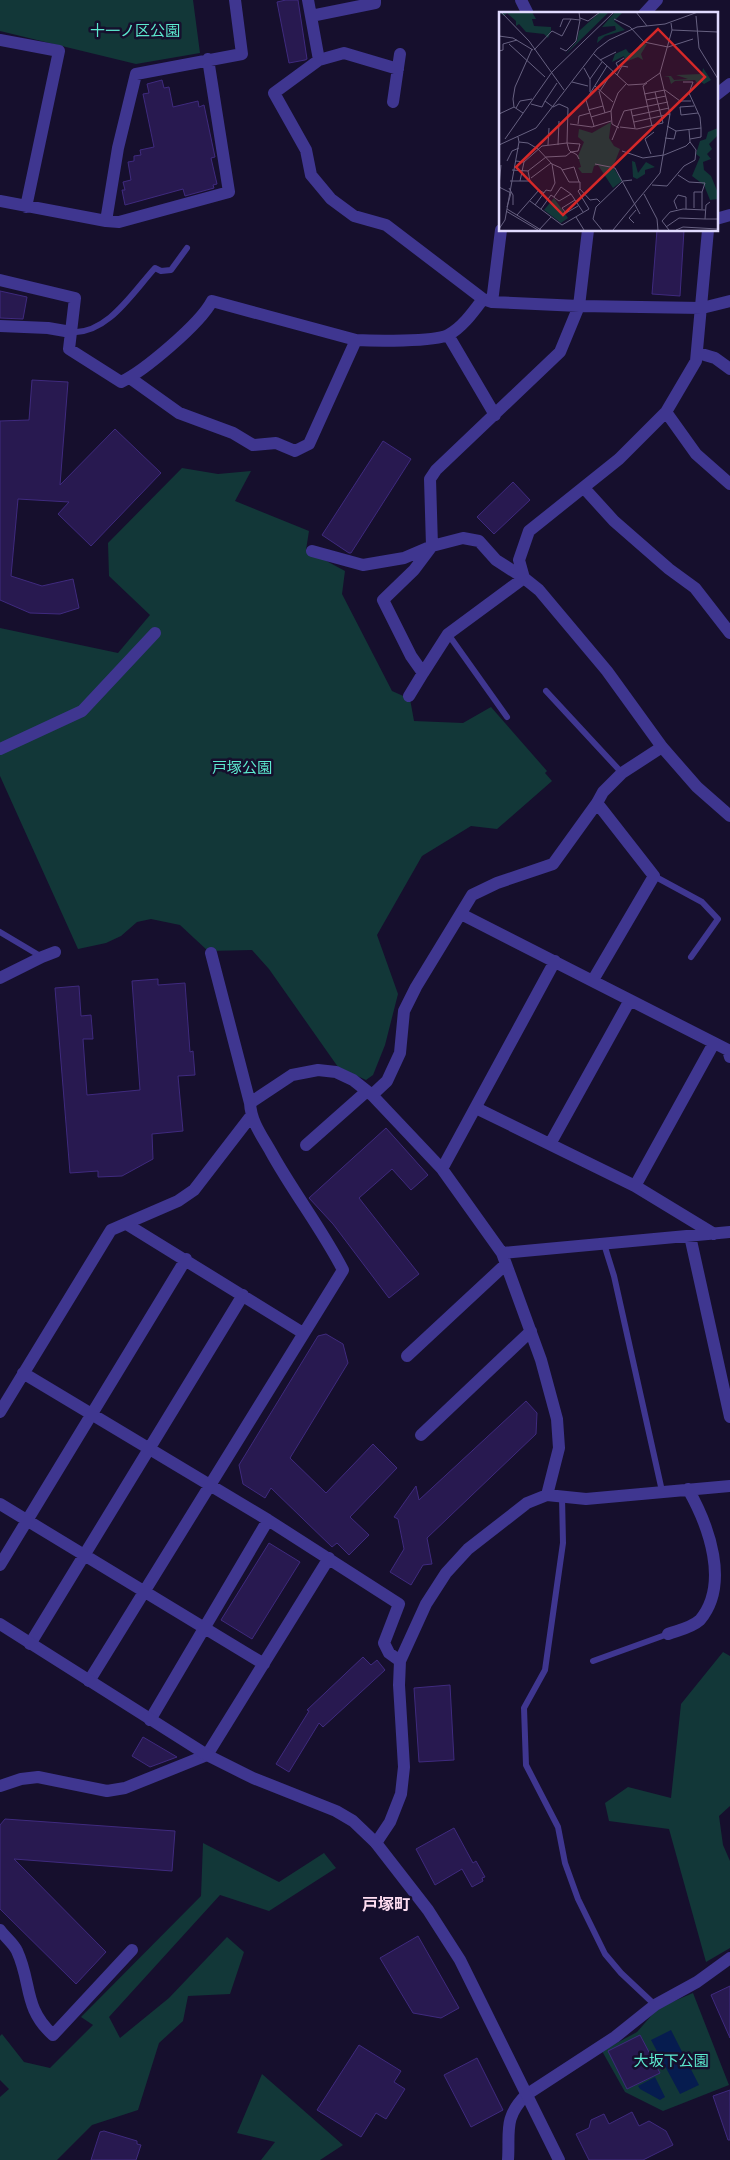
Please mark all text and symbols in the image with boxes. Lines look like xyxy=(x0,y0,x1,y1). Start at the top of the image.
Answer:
inset map xyxy=(499,12,718,231)
park label: 十一ノ区公園 xyxy=(90,21,180,40)
park label: 戸塚公園 xyxy=(212,758,272,777)
district label: 戸塚町 xyxy=(362,1894,410,1914)
park label: 大坂下公園 xyxy=(633,2051,709,2070)

